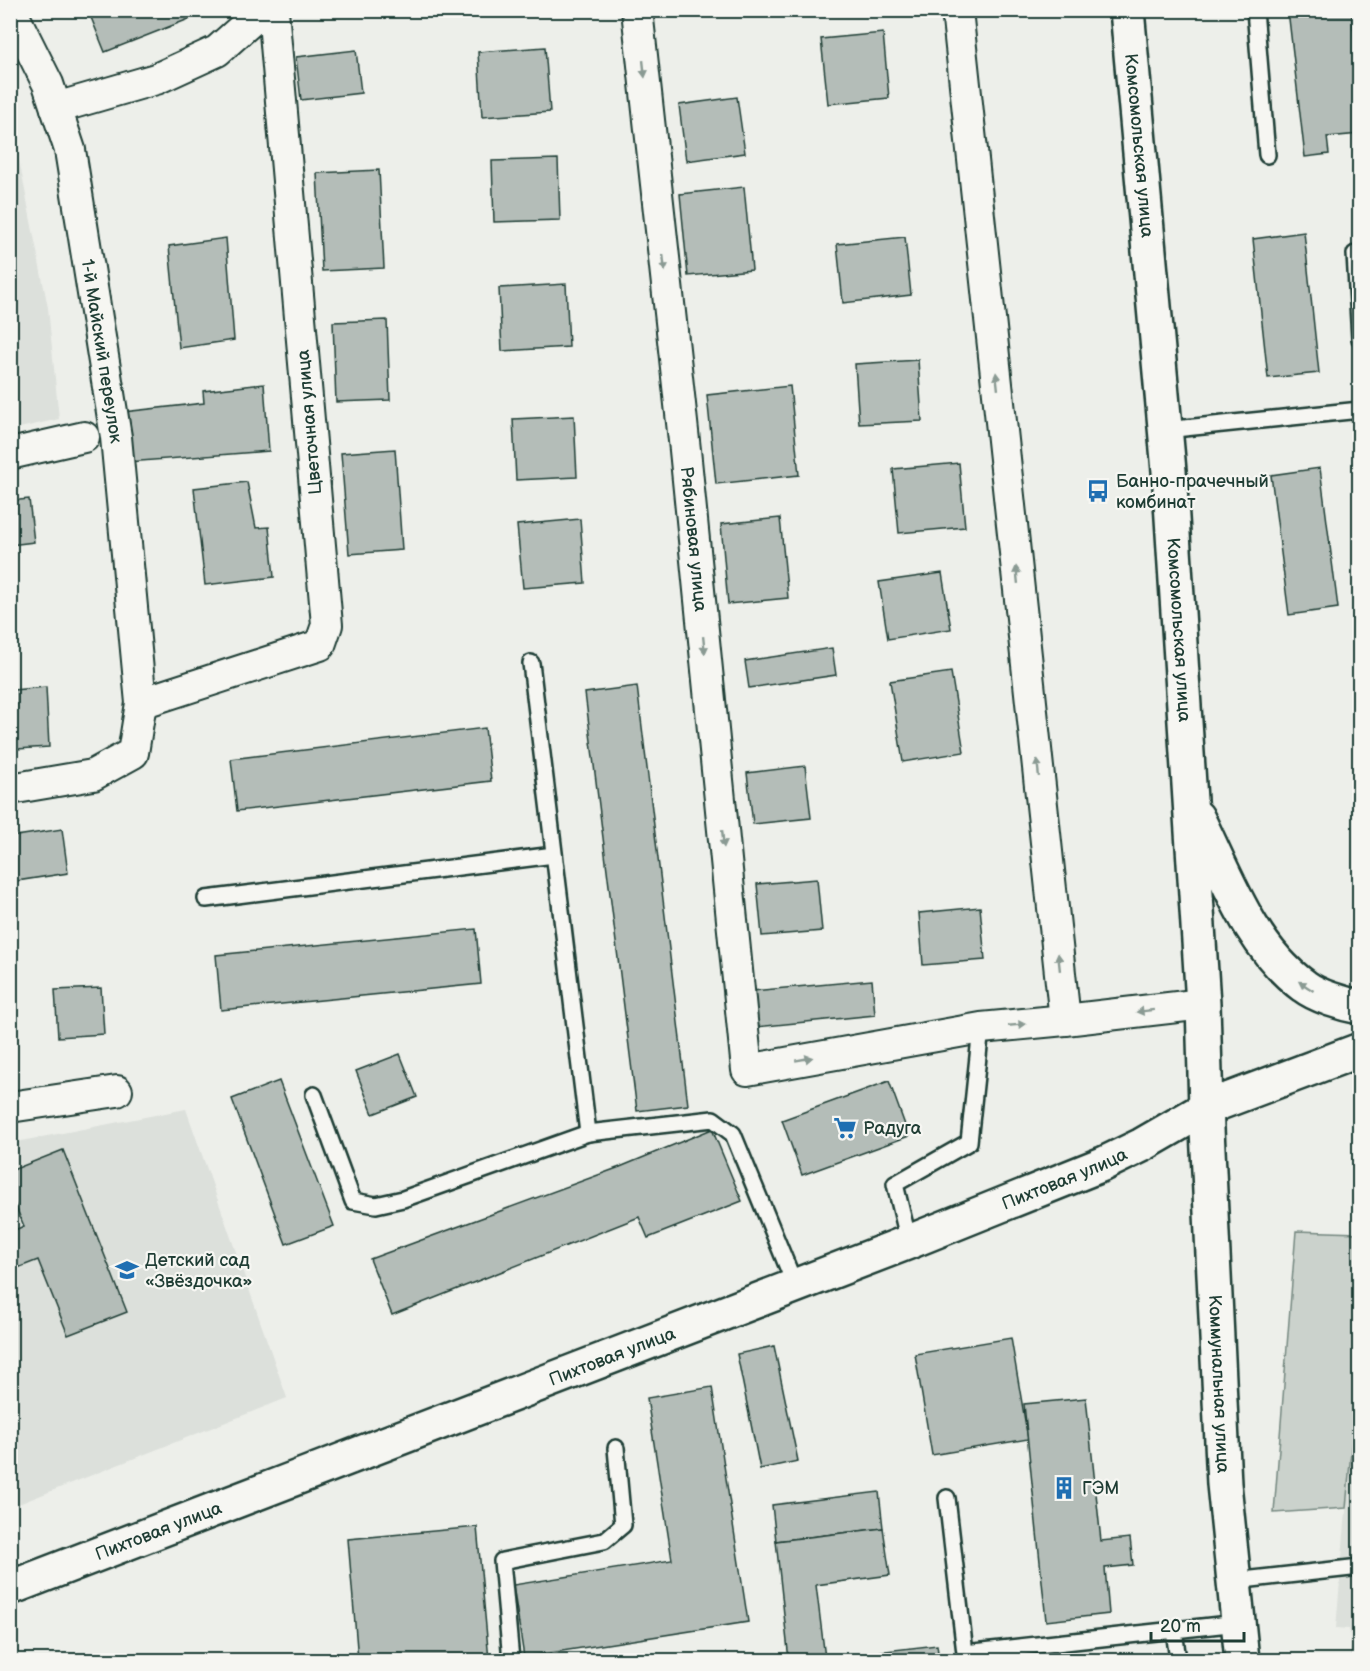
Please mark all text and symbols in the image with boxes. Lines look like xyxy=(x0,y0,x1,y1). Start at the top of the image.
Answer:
street label: Комсомольская улица xyxy=(1120,52,1158,239)
one-way arrow xyxy=(639,59,649,78)
one-way arrow xyxy=(660,253,669,272)
street label: 1-й Майский переулок xyxy=(77,257,127,445)
street label: Цветочная улица xyxy=(293,348,326,495)
one-way arrow xyxy=(992,371,1001,390)
street label: Рябиновая улица xyxy=(676,465,711,613)
place label: Банно-прачечный комбинат xyxy=(1116,471,1269,513)
bus stop icon: Банно-прачечный комбинат xyxy=(1085,478,1111,504)
street label: Комсомольская улица xyxy=(1162,537,1195,723)
one-way arrow xyxy=(1013,565,1022,584)
one-way arrow xyxy=(699,635,709,654)
one-way arrow xyxy=(1033,759,1043,778)
one-way arrow xyxy=(718,829,728,848)
one-way arrow xyxy=(1054,953,1064,972)
one-way arrow xyxy=(1298,980,1314,992)
one-way arrow xyxy=(1135,1006,1154,1016)
one-way arrow xyxy=(1008,1020,1027,1029)
one-way arrow xyxy=(795,1055,814,1064)
supermarket icon: Радуга xyxy=(832,1115,858,1141)
place label: Радуга xyxy=(863,1118,922,1139)
street label: Пихтовая улица xyxy=(999,1144,1131,1215)
place label: Детский сад «Звёздочка» xyxy=(145,1250,253,1292)
school or university icon: Детский сад «Звёздочка» xyxy=(114,1257,140,1283)
street label: Коммунальная улица xyxy=(1204,1294,1233,1474)
street label: Пихтовая улица xyxy=(546,1323,679,1391)
building icon: ГЭМ xyxy=(1051,1475,1077,1501)
place label: ГЭМ xyxy=(1082,1478,1119,1499)
street label: Пихтовая улица xyxy=(92,1497,225,1565)
scale bar xyxy=(1151,1605,1244,1643)
text: 20 m xyxy=(1160,1616,1201,1637)

